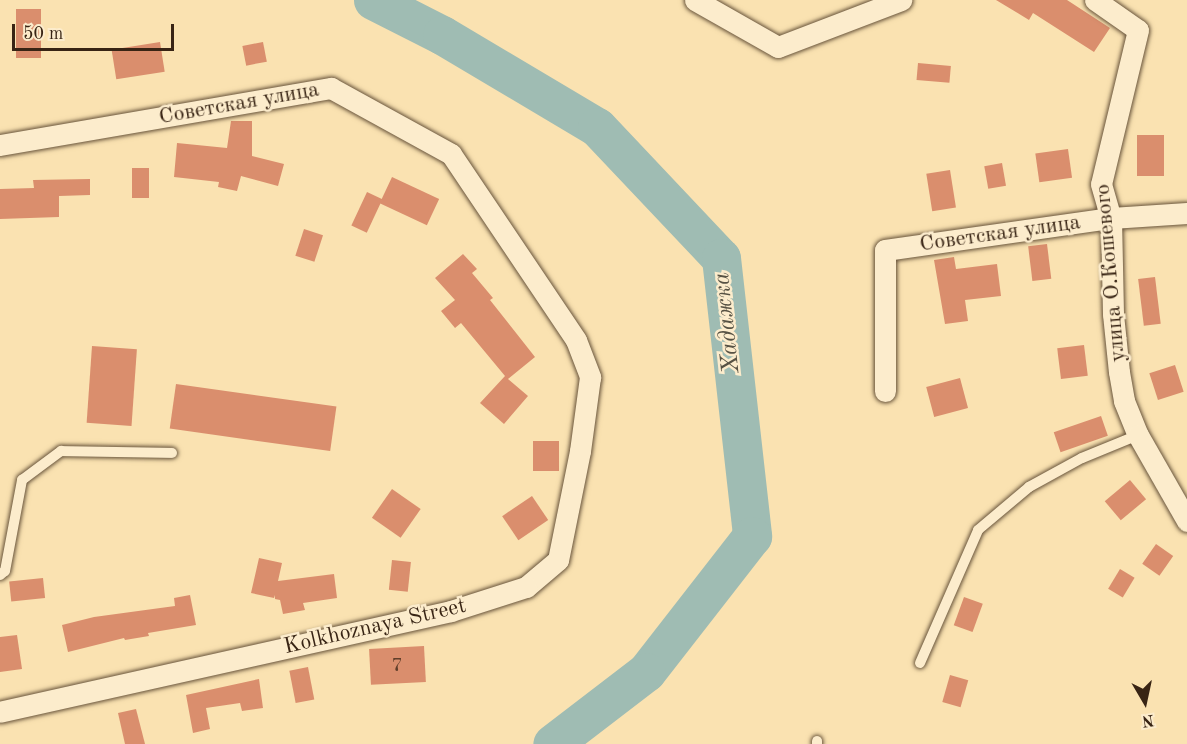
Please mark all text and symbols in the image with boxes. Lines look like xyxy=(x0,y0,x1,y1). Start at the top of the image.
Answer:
scale bar xyxy=(15,12,177,50)
text: 50 m xyxy=(23,25,63,43)
street label: Советская улица xyxy=(157,77,321,131)
street label: улица О.Кошевого xyxy=(1090,183,1132,363)
street label: Советская улица xyxy=(918,210,1082,258)
water label: Хадажка xyxy=(708,271,748,375)
street label: Kolkhoznaya Street xyxy=(281,593,469,661)
house number: 7 xyxy=(391,654,403,678)
north arrow xyxy=(1115,672,1175,732)
text: N xyxy=(1141,711,1155,729)

